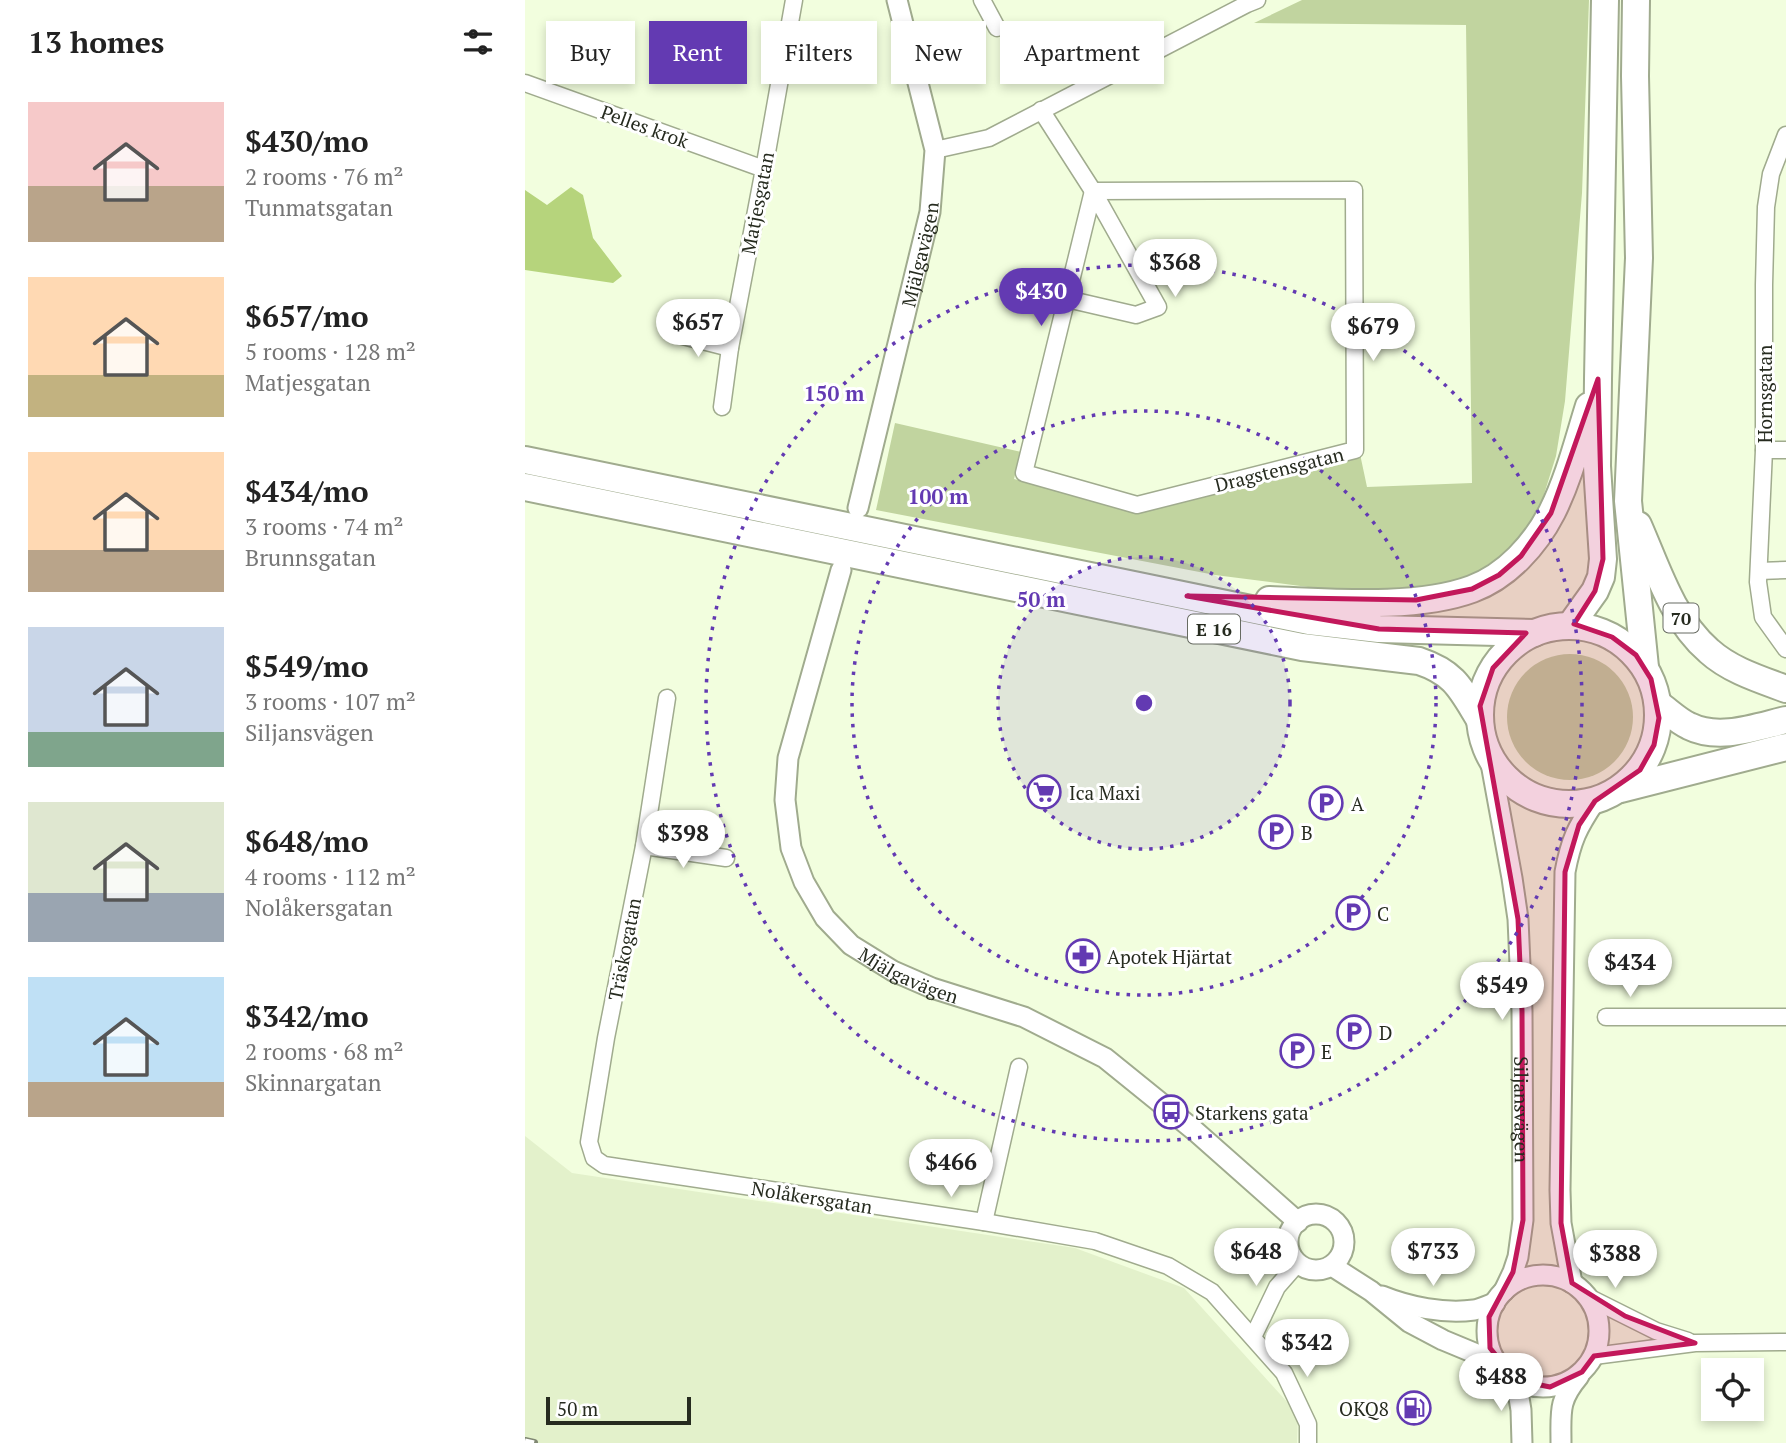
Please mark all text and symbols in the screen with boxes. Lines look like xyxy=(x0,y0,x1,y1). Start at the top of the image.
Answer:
chip: Buy xyxy=(546,21,635,84)
chip: Rent xyxy=(649,21,747,84)
chip: Filters xyxy=(761,21,877,84)
chip: New xyxy=(891,21,986,84)
chip: Apartment xyxy=(1000,21,1164,84)
text: 13 homes xyxy=(28,22,164,62)
icon: filters xyxy=(459,23,497,61)
street label: Pelles krok xyxy=(598,99,692,153)
text: $430/mo xyxy=(245,121,369,161)
icon: home xyxy=(84,130,168,214)
street label: Matjesgatan xyxy=(735,150,779,256)
text: 2 rooms · 76 m² xyxy=(245,161,404,192)
text: Tunmatsgatan xyxy=(245,192,393,223)
street label: Mjälgavägen xyxy=(895,201,943,309)
pin: $368 xyxy=(1134,240,1216,299)
text: $368 xyxy=(1149,246,1201,277)
pin: $430 xyxy=(1000,268,1082,328)
text: $430 xyxy=(1015,275,1067,306)
text: $657/mo xyxy=(245,296,369,336)
pin: $657 xyxy=(657,300,739,359)
pin: $679 xyxy=(1332,304,1414,363)
icon: home xyxy=(84,305,168,389)
text: $657 xyxy=(672,306,724,337)
text: $679 xyxy=(1347,310,1399,341)
text: 5 rooms · 128 m² xyxy=(245,336,416,367)
street label: Hornsgatan xyxy=(1752,345,1777,443)
text: Matjesgatan xyxy=(245,367,371,398)
text: 150 m xyxy=(804,379,865,407)
street label: Dragstensgatan xyxy=(1212,441,1346,497)
text: $434/mo xyxy=(245,471,369,511)
icon: home xyxy=(84,480,168,564)
text: 100 m xyxy=(908,482,969,510)
text: 3 rooms · 74 m² xyxy=(245,511,404,542)
text: Brunnsgatan xyxy=(245,542,376,573)
text: 50 m xyxy=(1017,585,1066,613)
road number: 70 xyxy=(1663,604,1699,632)
road number: E 16 xyxy=(1188,614,1240,644)
text: $549/mo xyxy=(245,646,369,686)
icon: home xyxy=(84,655,168,739)
text: 3 rooms · 107 m² xyxy=(245,686,416,717)
centre of rings xyxy=(1132,691,1156,715)
text: Siljansvägen xyxy=(245,717,374,748)
supermarket icon: Ica Maxi xyxy=(1025,773,1063,811)
place label: Ica Maxi xyxy=(1069,780,1140,805)
parking icon: A xyxy=(1307,784,1345,822)
place label: A xyxy=(1351,791,1364,816)
pin: $398 xyxy=(642,810,724,870)
parking icon: B xyxy=(1257,813,1295,851)
text: $398 xyxy=(657,817,709,848)
place label: B xyxy=(1301,820,1313,845)
text: $648/mo xyxy=(245,821,369,861)
icon: home xyxy=(84,830,168,914)
text: 4 rooms · 112 m² xyxy=(245,861,416,892)
text: Nolåkersgatan xyxy=(245,892,393,923)
parking icon: C xyxy=(1334,894,1372,932)
street label: Träskogatan xyxy=(602,896,646,1002)
place label: C xyxy=(1377,901,1389,926)
pharmacy icon: Apotek Hjärtat xyxy=(1064,937,1102,975)
pin: $434 xyxy=(1589,940,1671,999)
street label: Mjälgavägen xyxy=(855,941,962,1008)
place label: Apotek Hjärtat xyxy=(1107,944,1232,969)
text: $434 xyxy=(1604,946,1656,977)
pin: $549 xyxy=(1461,962,1543,1022)
text: $549 xyxy=(1476,969,1528,1000)
text: $342/mo xyxy=(245,996,369,1036)
icon: home xyxy=(84,1005,168,1089)
parking icon: D xyxy=(1335,1013,1373,1051)
place label: D xyxy=(1379,1020,1392,1045)
parking icon: E xyxy=(1278,1032,1316,1070)
text: 2 rooms · 68 m² xyxy=(245,1036,404,1067)
place label: E xyxy=(1321,1039,1332,1064)
street label: Siljansvägen xyxy=(1510,1056,1535,1163)
text: Skinnargatan xyxy=(245,1067,381,1098)
bus stop icon: Starkens gata xyxy=(1152,1093,1190,1131)
place label: Starkens gata xyxy=(1195,1100,1309,1125)
pin: $466 xyxy=(910,1140,992,1199)
text: $466 xyxy=(925,1146,977,1177)
street label: Nolåkersgatan xyxy=(750,1175,874,1219)
pin: $648 xyxy=(1215,1228,1297,1288)
pin: $733 xyxy=(1392,1228,1474,1288)
pin: $388 xyxy=(1574,1230,1656,1290)
text: $648 xyxy=(1230,1235,1282,1266)
text: $733 xyxy=(1407,1235,1459,1266)
text: $388 xyxy=(1589,1237,1641,1268)
pin: $342 xyxy=(1266,1320,1348,1379)
text: $342 xyxy=(1281,1326,1333,1357)
pin: $488 xyxy=(1460,1354,1542,1413)
map controls xyxy=(1701,1358,1764,1421)
button: locate xyxy=(1701,1358,1764,1421)
text: $488 xyxy=(1475,1360,1527,1391)
fuel station icon: OKQ8 xyxy=(1395,1389,1433,1427)
scale bar xyxy=(546,1394,691,1426)
text: 50 m xyxy=(557,1396,598,1421)
place label: OKQ8 xyxy=(1339,1396,1389,1421)

